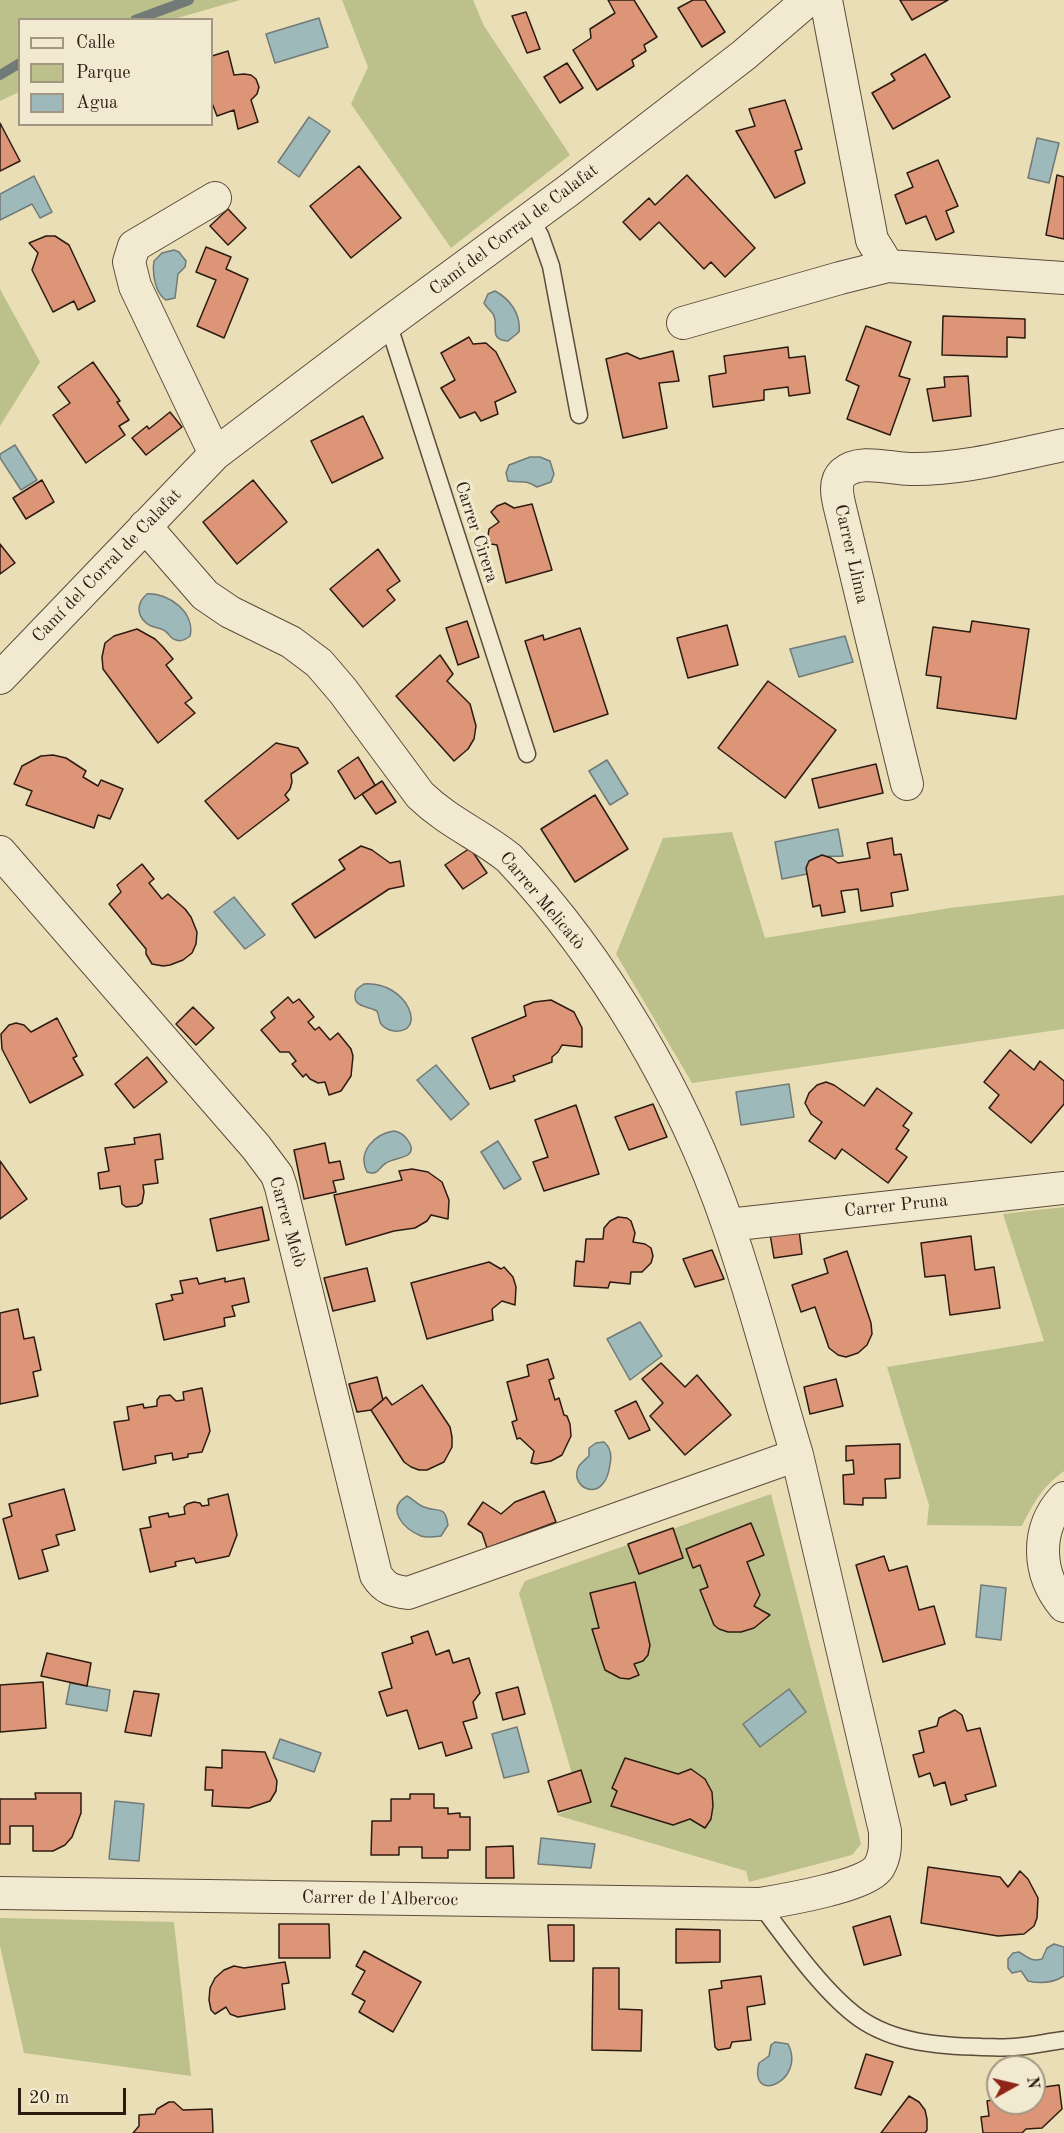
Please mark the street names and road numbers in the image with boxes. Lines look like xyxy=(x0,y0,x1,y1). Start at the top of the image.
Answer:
street label: Camí del Corral de Calafat xyxy=(425,159,603,301)
street label: Carrer Cirera xyxy=(449,479,503,585)
street label: Camí del Corral de Calafat xyxy=(28,484,186,648)
street label: Carrer Llima xyxy=(829,502,873,606)
street label: Carrer Melicatò xyxy=(495,848,589,954)
street label: Carrer Melò xyxy=(264,1174,310,1270)
street label: Carrer Pruna xyxy=(843,1190,949,1222)
street label: Carrer de l'Albercoc xyxy=(302,1887,458,1911)

